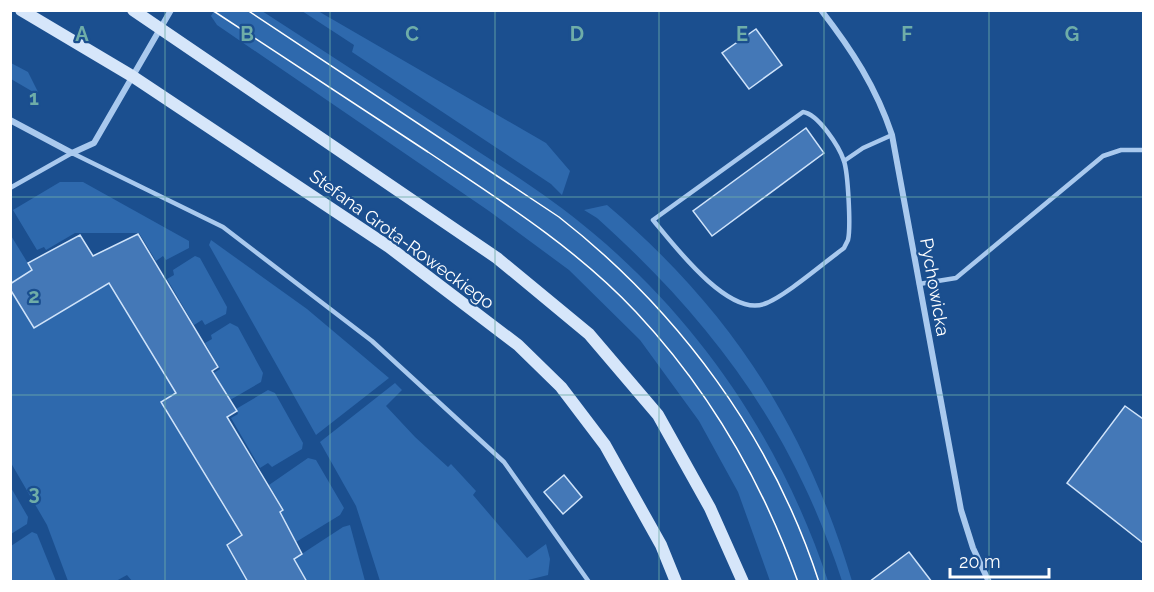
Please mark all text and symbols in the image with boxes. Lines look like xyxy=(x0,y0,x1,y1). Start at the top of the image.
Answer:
text: A xyxy=(75,22,89,46)
text: B xyxy=(240,22,254,46)
text: C xyxy=(405,22,419,46)
text: D xyxy=(570,22,584,46)
text: E xyxy=(736,22,748,46)
text: F xyxy=(901,22,913,46)
text: G xyxy=(1065,22,1079,46)
text: 1 xyxy=(29,86,39,110)
street label: Stefana Grota-Roweckiego xyxy=(306,165,499,313)
street label: Pychowicka xyxy=(916,236,954,338)
text: 2 xyxy=(28,284,40,308)
text: 3 xyxy=(28,481,40,505)
scale bar xyxy=(950,541,1049,579)
text: 20 m xyxy=(959,551,1001,572)

